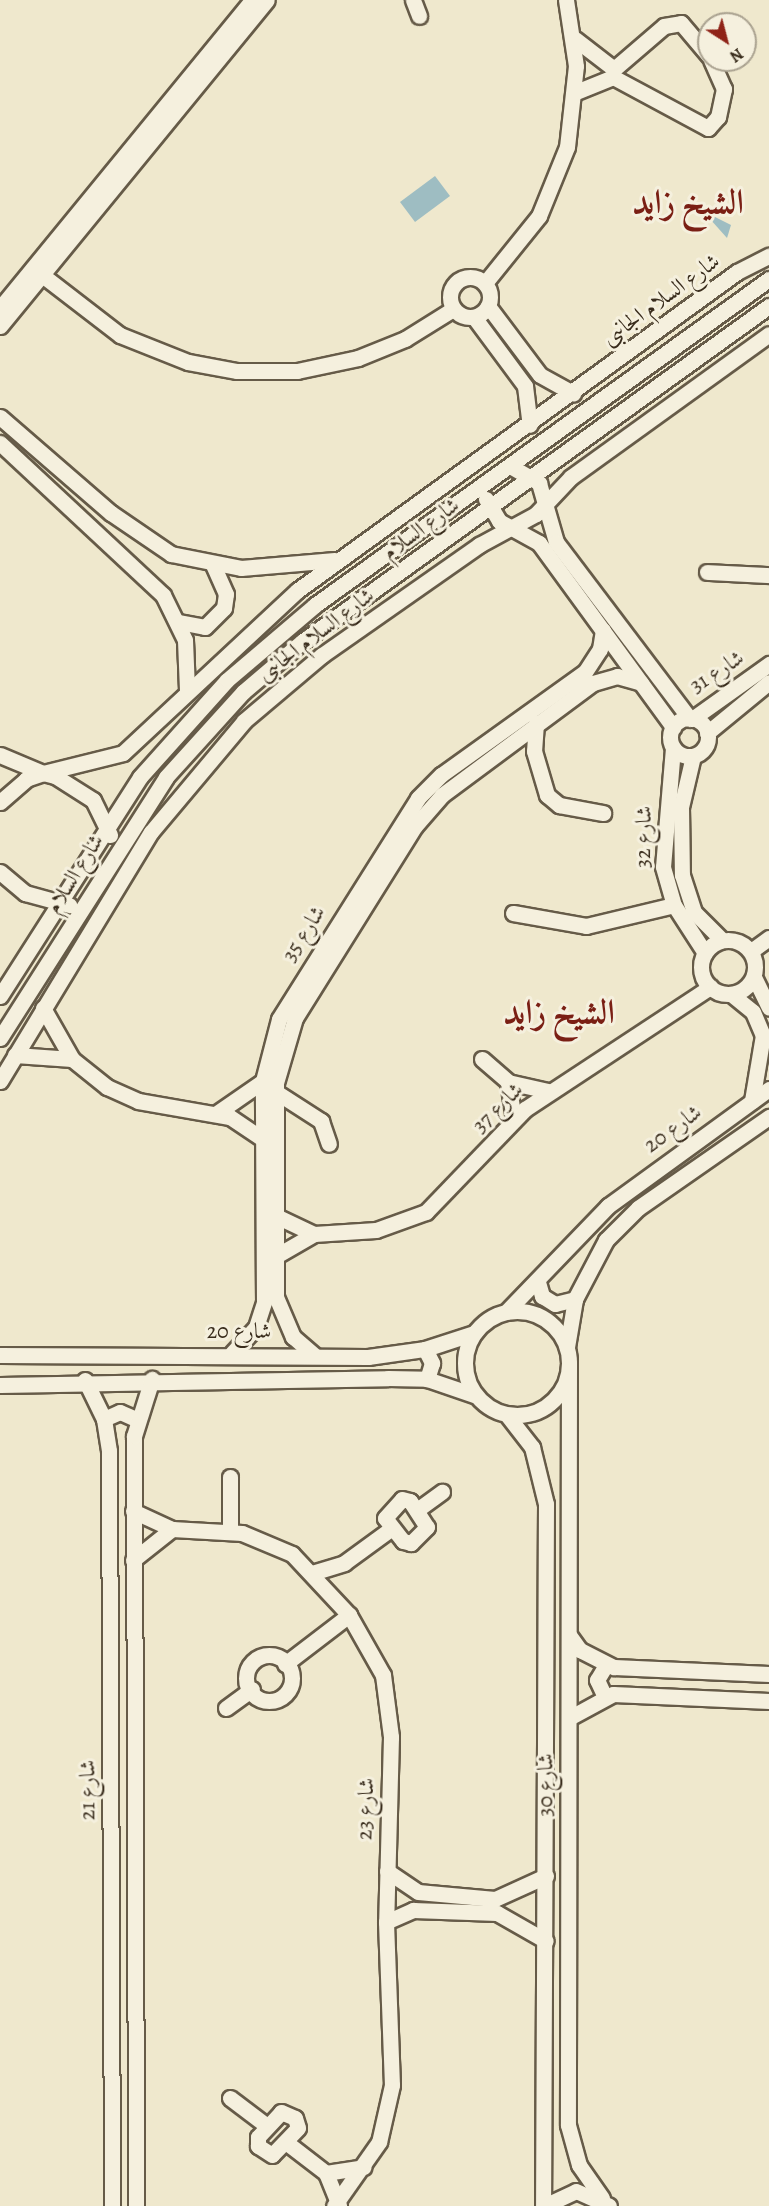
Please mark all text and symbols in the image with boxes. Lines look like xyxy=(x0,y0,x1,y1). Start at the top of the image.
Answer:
north arrow xyxy=(697,12,757,72)
text: N xyxy=(725,43,748,67)
district label: الشيخ زايد xyxy=(632,182,744,222)
street label: شارع السلام الجانبى xyxy=(597,248,725,352)
street label: شارع السلام xyxy=(377,492,465,566)
street label: شارع السلام الجانبى xyxy=(252,583,380,687)
street label: شارع 31 xyxy=(685,645,749,699)
street label: شارع 32 xyxy=(630,806,658,868)
street label: شارع السلام xyxy=(40,829,110,919)
street label: شارع 35 xyxy=(277,901,331,967)
district label: الشيخ زايد xyxy=(503,992,615,1032)
street label: شارع 37 xyxy=(467,1077,529,1139)
street label: شارع 20 xyxy=(639,1099,707,1159)
street label: شارع 20 xyxy=(207,1319,271,1345)
street label: شارع 30 xyxy=(533,1753,559,1817)
street label: شارع 21 xyxy=(75,1760,101,1820)
street label: شارع 23 xyxy=(352,1777,380,1841)

